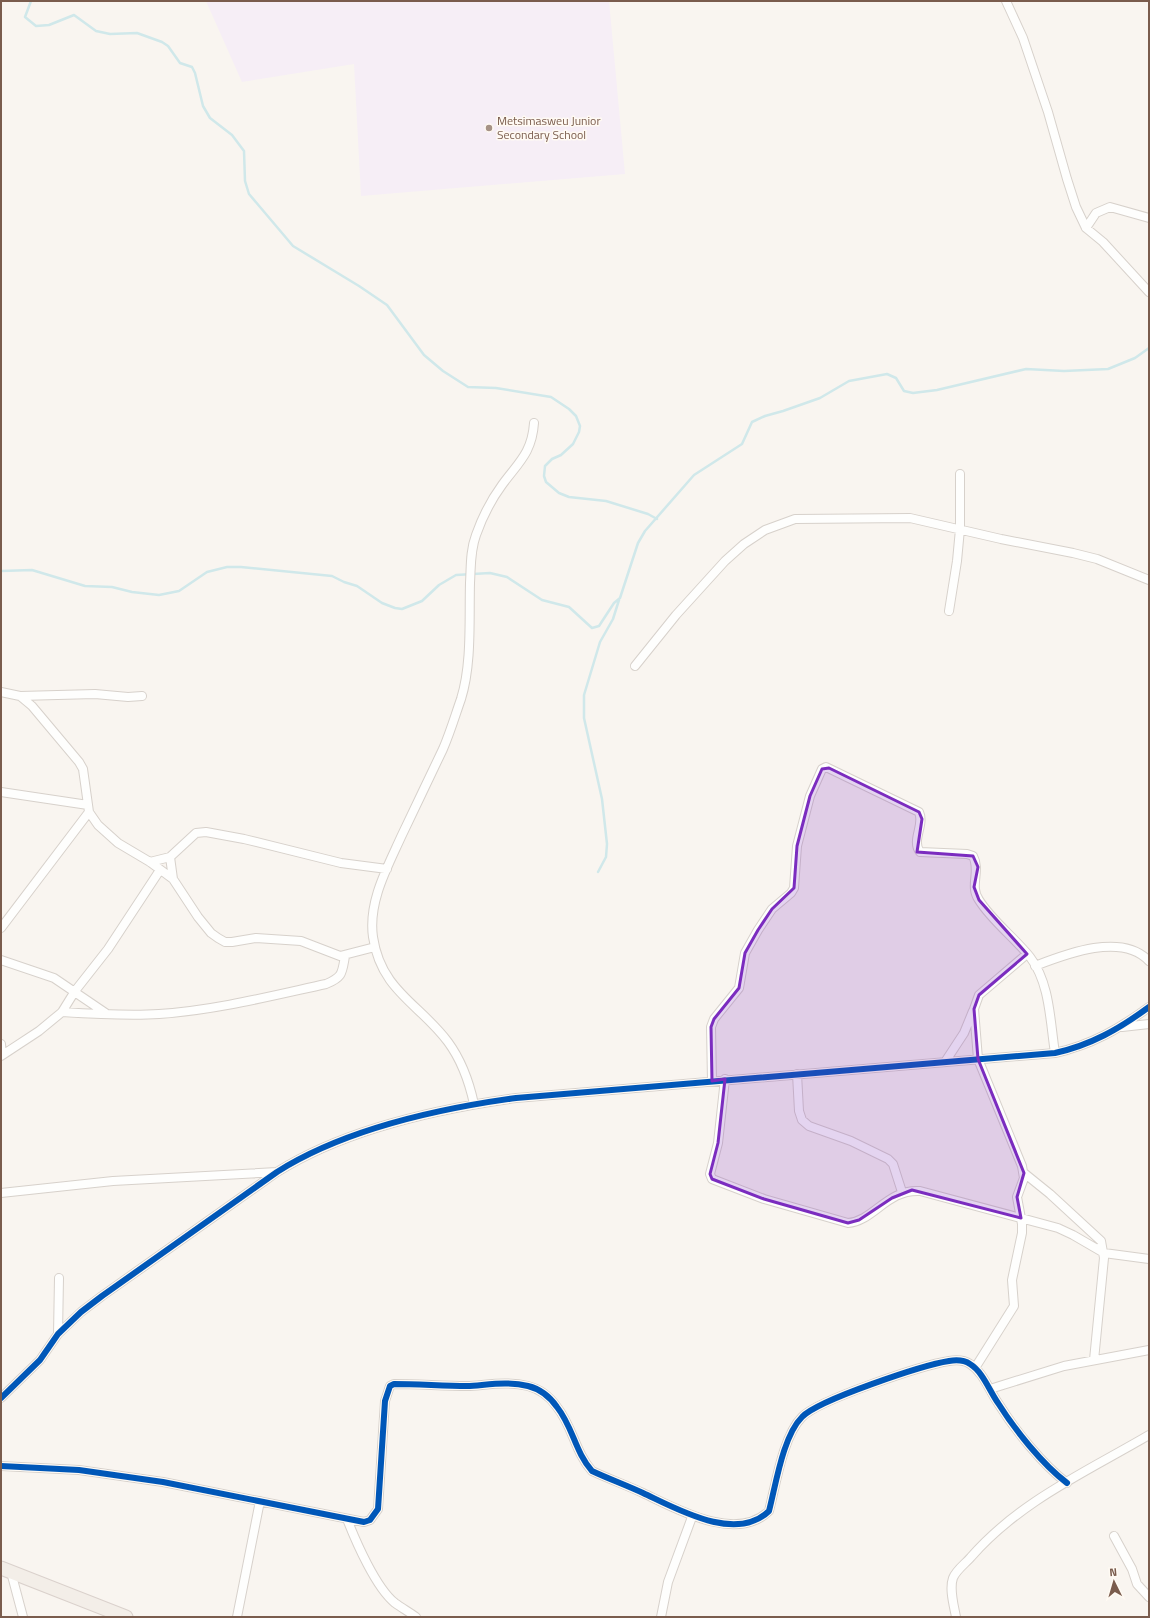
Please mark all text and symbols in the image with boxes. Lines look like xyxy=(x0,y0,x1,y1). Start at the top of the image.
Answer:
place label: Metsimasweu Junior Secondary School xyxy=(497,111,601,144)
marker: Metsimasweu Junior Secondary School xyxy=(484,123,494,133)
north arrow xyxy=(1094,1562,1134,1602)
text: N xyxy=(1109,1564,1118,1580)

